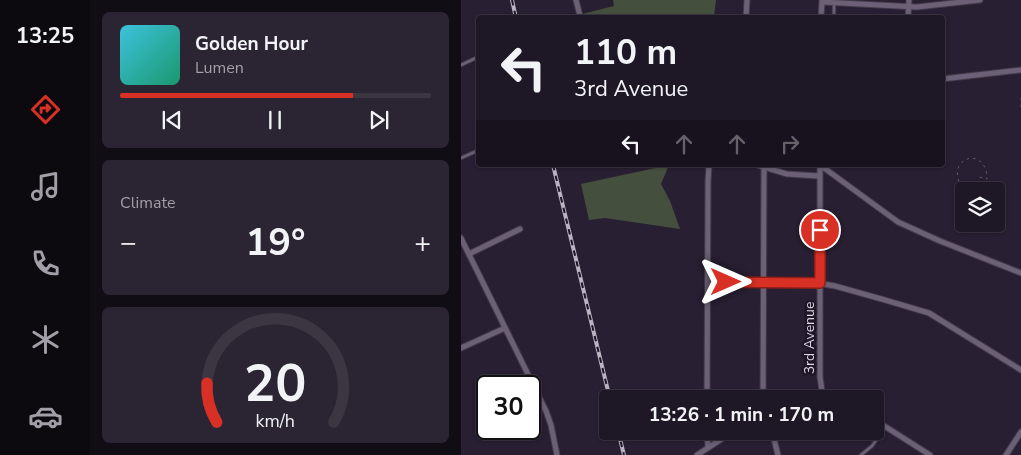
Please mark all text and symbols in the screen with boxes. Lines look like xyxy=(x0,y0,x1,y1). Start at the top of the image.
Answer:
text: 13:25 xyxy=(16,21,74,51)
text: 110 m xyxy=(574,29,677,76)
text: Golden Hour xyxy=(195,31,308,57)
icon: left xyxy=(491,35,556,100)
text: Lumen xyxy=(195,57,244,79)
text: 3rd Avenue xyxy=(574,74,688,104)
icon: directions xyxy=(28,92,63,127)
icon: previous xyxy=(158,106,186,134)
icon: pause xyxy=(261,106,289,134)
icon: next xyxy=(365,106,393,134)
icon: left xyxy=(617,130,645,158)
icon: ahead xyxy=(670,130,698,158)
icon: ahead xyxy=(723,130,751,158)
icon: right xyxy=(776,130,804,158)
icon: music xyxy=(28,169,63,204)
map controls xyxy=(955,182,1005,232)
button: layers xyxy=(955,182,1005,232)
text: Climate xyxy=(120,192,175,214)
pin xyxy=(799,209,841,251)
icon: arrive xyxy=(806,216,834,244)
text: 19° xyxy=(245,217,306,268)
text: − xyxy=(120,224,137,262)
text: + xyxy=(414,224,431,262)
icon: phone xyxy=(28,246,63,281)
position arrow xyxy=(699,255,751,307)
street label: 3rd Avenue xyxy=(800,302,819,374)
icon: climate xyxy=(28,322,63,357)
text: 20 xyxy=(244,348,307,419)
speed limit sign: 30 xyxy=(476,375,541,440)
icon: car xyxy=(28,399,63,434)
text: 13:26 · 1 min · 170 m xyxy=(649,402,834,428)
text: km/h xyxy=(256,409,295,433)

